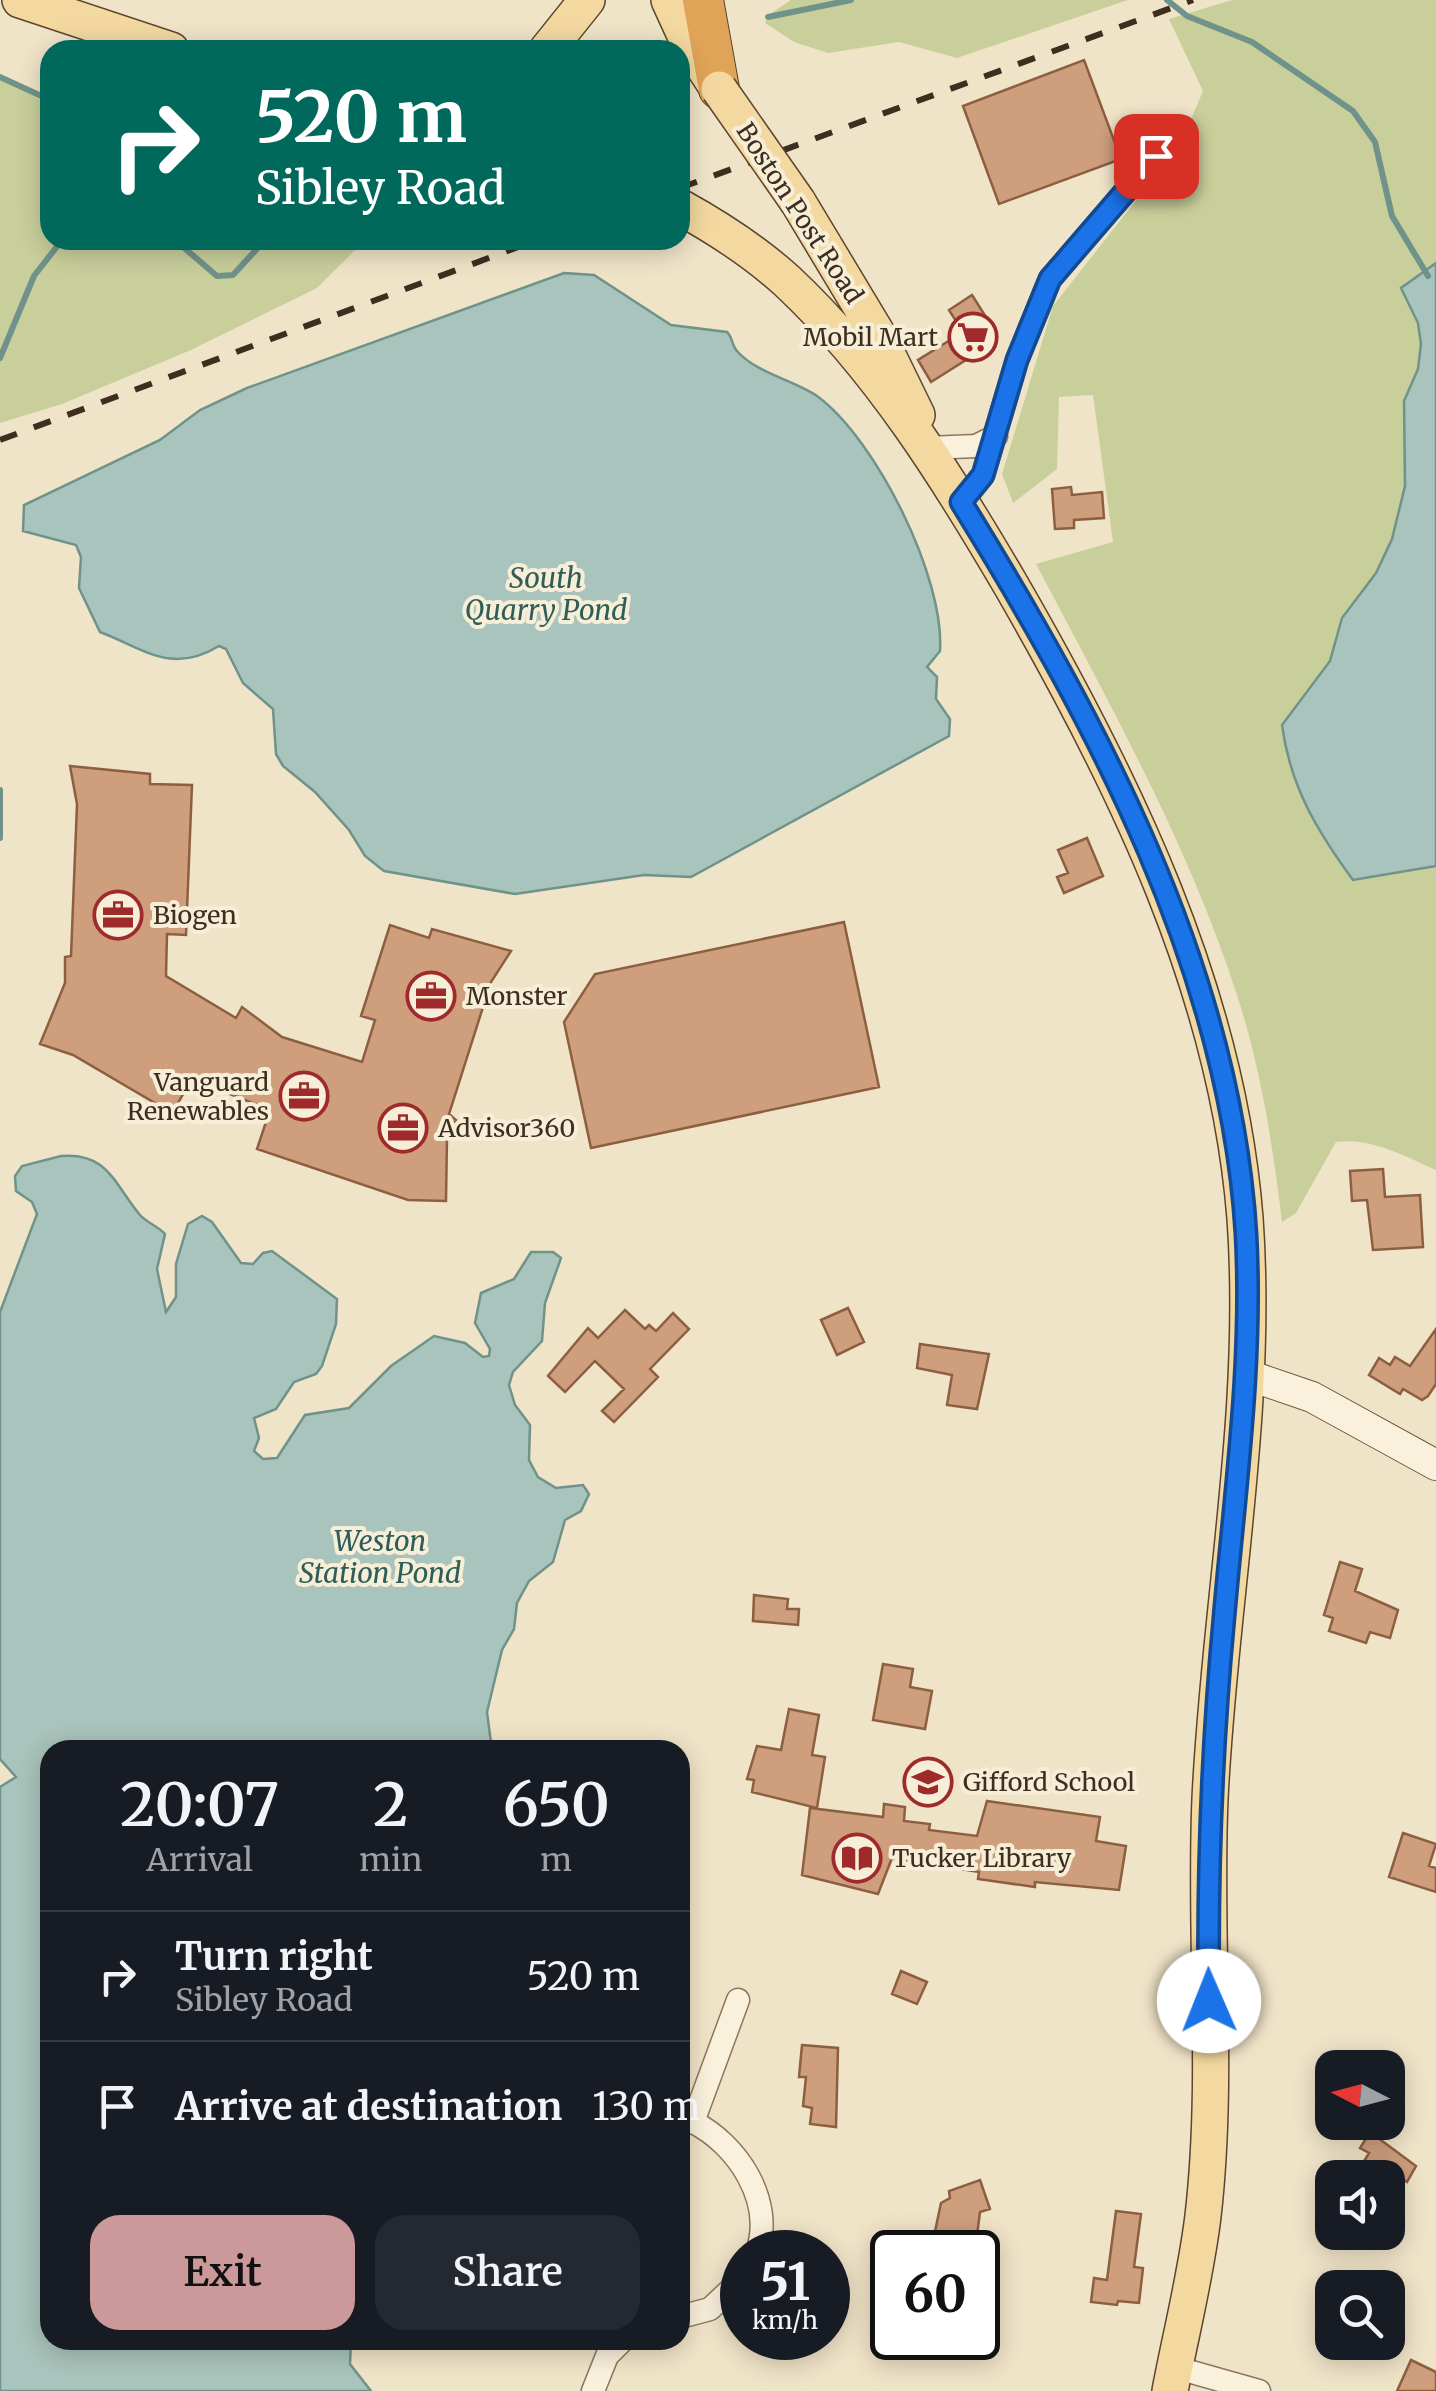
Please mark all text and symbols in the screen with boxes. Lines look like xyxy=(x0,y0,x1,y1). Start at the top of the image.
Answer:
text: 520 m xyxy=(255,73,467,161)
icon: right xyxy=(90,80,220,210)
pin xyxy=(1114,114,1199,199)
street label: Boston Post Road xyxy=(730,116,870,310)
icon: arrive xyxy=(1129,129,1184,184)
text: Sibley Road xyxy=(255,160,505,216)
supermarket icon: Mobil Mart xyxy=(947,311,999,363)
place label: Mobil Mart xyxy=(803,321,938,353)
water label: South Quarry Pond xyxy=(465,560,627,628)
office icon: Biogen xyxy=(92,889,144,941)
place label: Biogen xyxy=(153,899,237,931)
office icon: Monster xyxy=(405,970,457,1022)
place label: Monster xyxy=(466,980,568,1012)
place label: Vanguard Renewables xyxy=(127,1066,269,1127)
office icon: Vanguard Renewables xyxy=(278,1070,330,1122)
office icon: Advisor360 xyxy=(377,1102,429,1154)
place label: Advisor360 xyxy=(437,1112,575,1144)
water label: Weston Station Pond xyxy=(299,1523,461,1591)
school or university icon: Gifford School xyxy=(902,1756,954,1808)
place label: Gifford School xyxy=(963,1766,1135,1798)
text: 20:07 xyxy=(120,1767,279,1842)
text: 2 xyxy=(373,1767,409,1842)
text: 650 xyxy=(503,1767,610,1842)
library icon: Tucker Library xyxy=(831,1832,883,1884)
text: Arrival xyxy=(146,1840,253,1880)
text: min xyxy=(359,1840,423,1880)
text: m xyxy=(540,1840,572,1880)
place label: Tucker Library xyxy=(892,1842,1072,1874)
text: Turn right xyxy=(175,1933,373,1980)
icon: right xyxy=(90,1949,145,2004)
position arrow xyxy=(1157,1949,1261,2053)
text: 520 m xyxy=(526,1953,640,2000)
text: Sibley Road xyxy=(175,1980,353,2020)
north arrow xyxy=(1315,2050,1405,2140)
map controls xyxy=(1315,2050,1405,2360)
icon: arrive xyxy=(90,2079,145,2134)
text: Arrive at destination xyxy=(175,2083,562,2130)
text: 130 m xyxy=(592,2083,701,2130)
button: sound xyxy=(1315,2160,1405,2250)
button: Exit xyxy=(90,2215,355,2330)
button: Share xyxy=(375,2215,640,2330)
speed limit sign: 60 xyxy=(870,2230,1000,2360)
text: 51 xyxy=(760,2251,810,2314)
button: search xyxy=(1315,2270,1405,2360)
text: km/h xyxy=(752,2304,818,2336)

